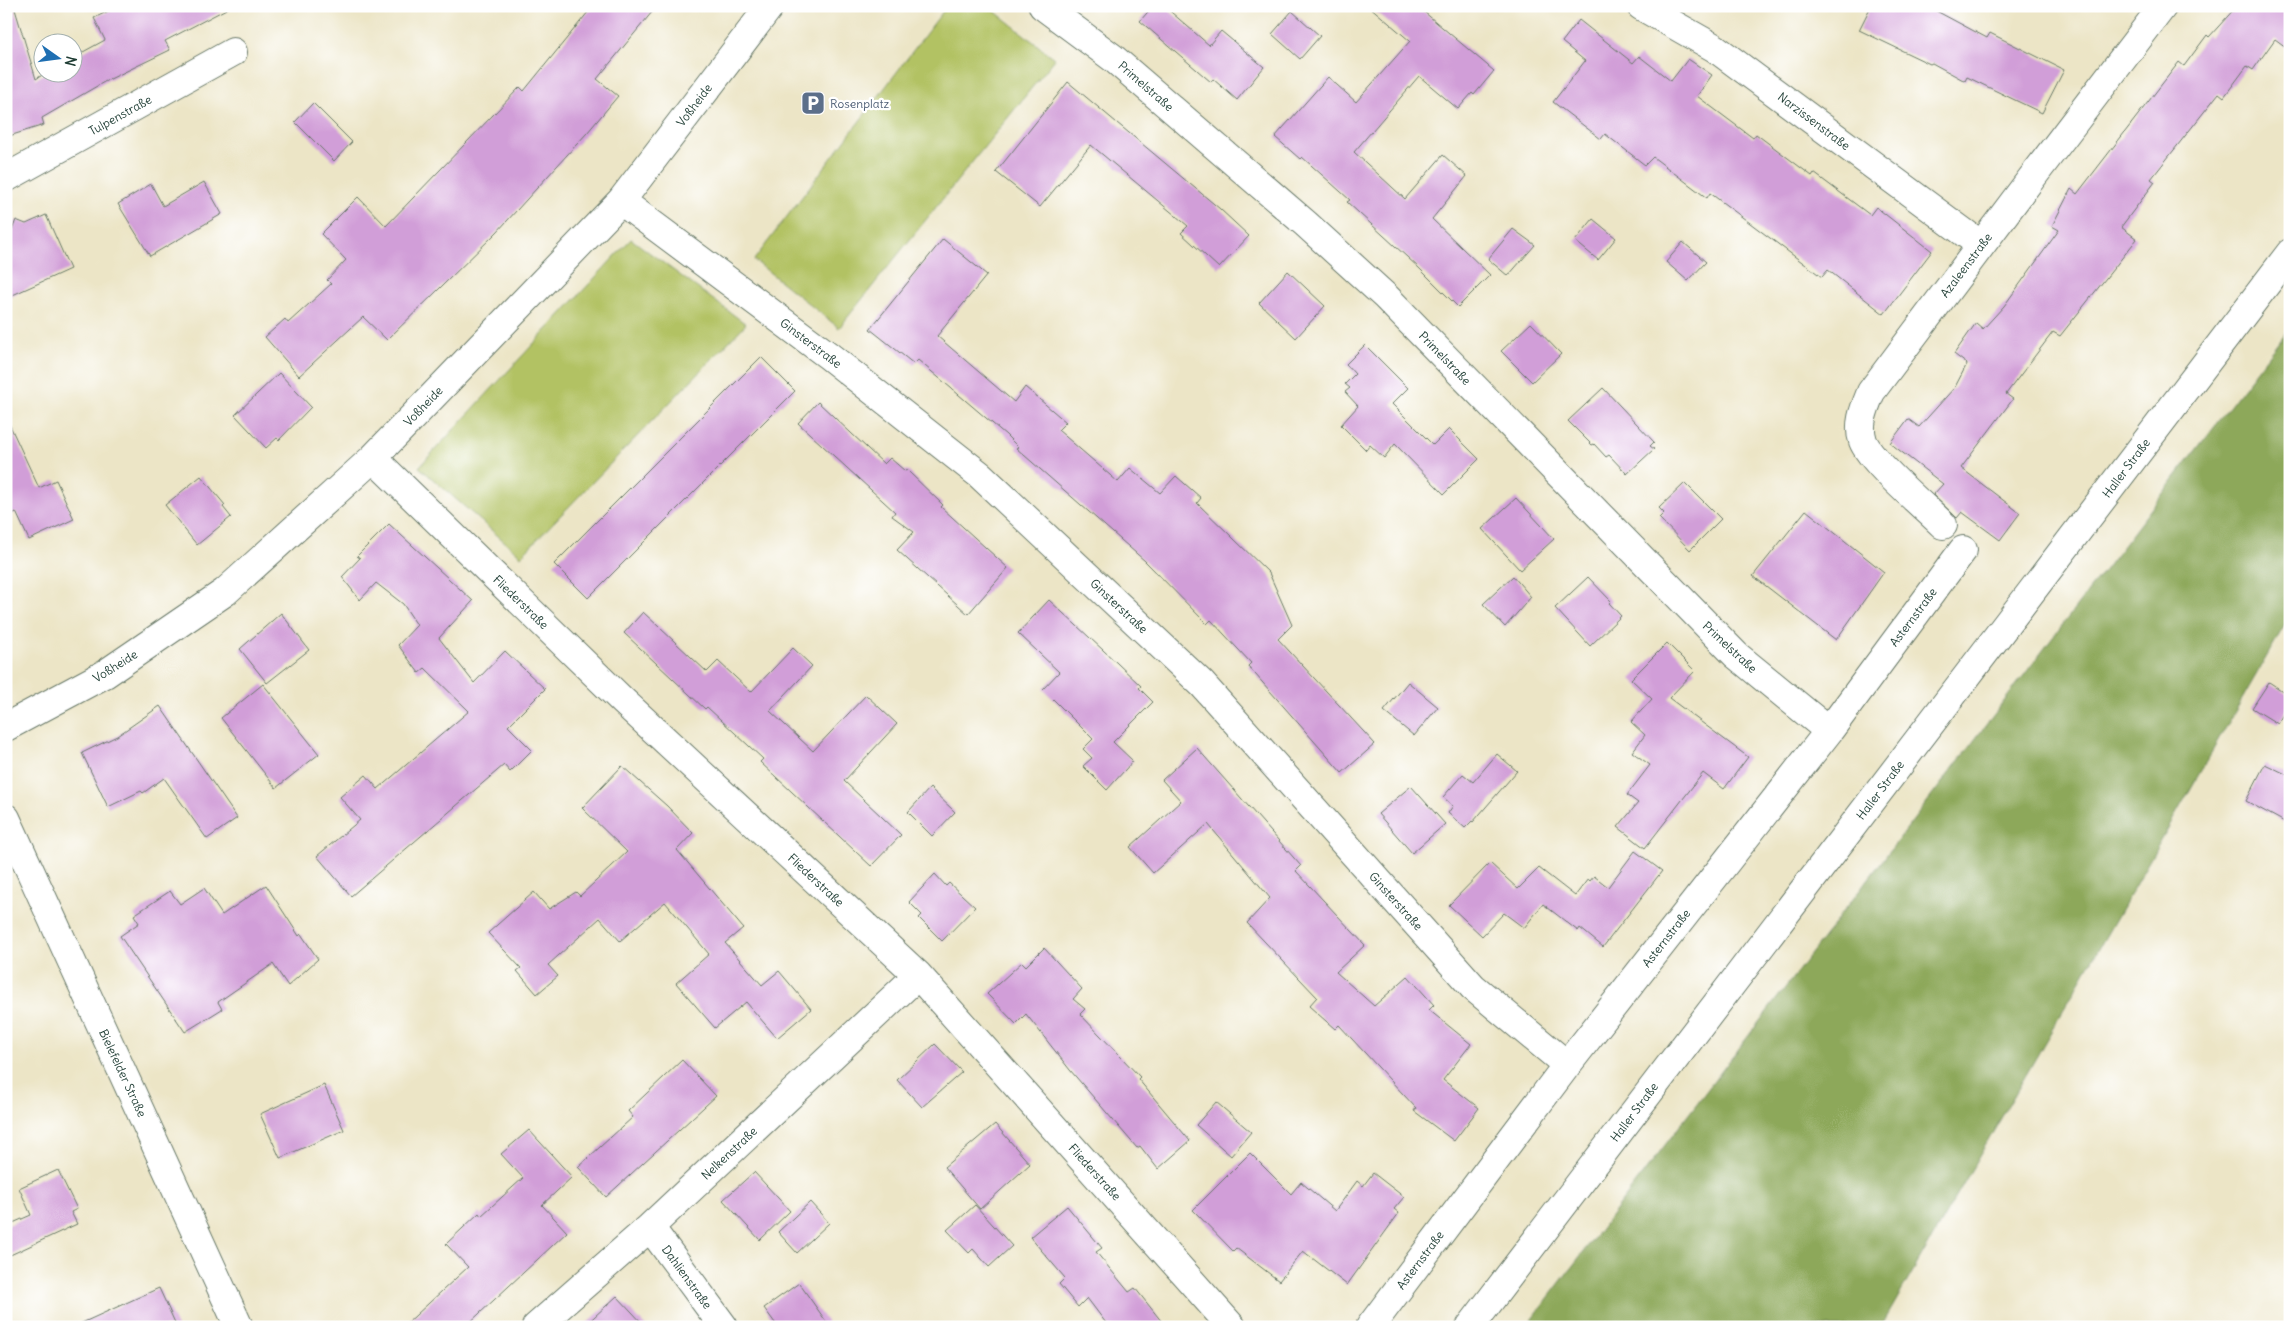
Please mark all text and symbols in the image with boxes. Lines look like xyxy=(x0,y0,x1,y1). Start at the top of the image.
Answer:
north arrow xyxy=(32,32,82,82)
text: N xyxy=(61,54,81,68)
street label: Primelstraße xyxy=(1115,58,1177,114)
street label: Voßheide xyxy=(673,81,715,129)
street label: Narzissenstraße xyxy=(1775,89,1853,153)
parking icon: Rosenplatz xyxy=(800,90,826,116)
street label: Tulpenstraße xyxy=(86,92,154,138)
place label: Rosenplatz xyxy=(830,96,890,111)
street label: Azaleenstraße xyxy=(1937,230,1995,300)
street label: Ginsterstraße xyxy=(777,315,845,371)
street label: Primelstraße xyxy=(1416,328,1474,388)
street label: Voßheide xyxy=(400,383,446,429)
street label: Haller Straße xyxy=(2099,435,2153,501)
street label: Fliederstraße xyxy=(490,572,552,632)
street label: Ginsterstraße xyxy=(1087,576,1151,636)
street label: Asternstraße xyxy=(1886,585,1940,649)
street label: Primelstraße xyxy=(1700,618,1760,676)
street label: Voßheide xyxy=(90,646,140,686)
street label: Haller Straße xyxy=(1853,757,1907,823)
street label: Fliederstraße xyxy=(785,850,847,910)
street label: Ginsterstraße xyxy=(1366,869,1426,933)
street label: Asternstraße xyxy=(1639,906,1693,970)
street label: Bielefelder Straße xyxy=(96,1027,150,1119)
street label: Haller Straße xyxy=(1607,1079,1661,1145)
street label: Nelkenstraße xyxy=(698,1123,760,1183)
street label: Fliederstraße xyxy=(1066,1141,1124,1203)
street label: Asternstraße xyxy=(1393,1228,1447,1292)
street label: Dahlienstraße xyxy=(659,1242,715,1312)

